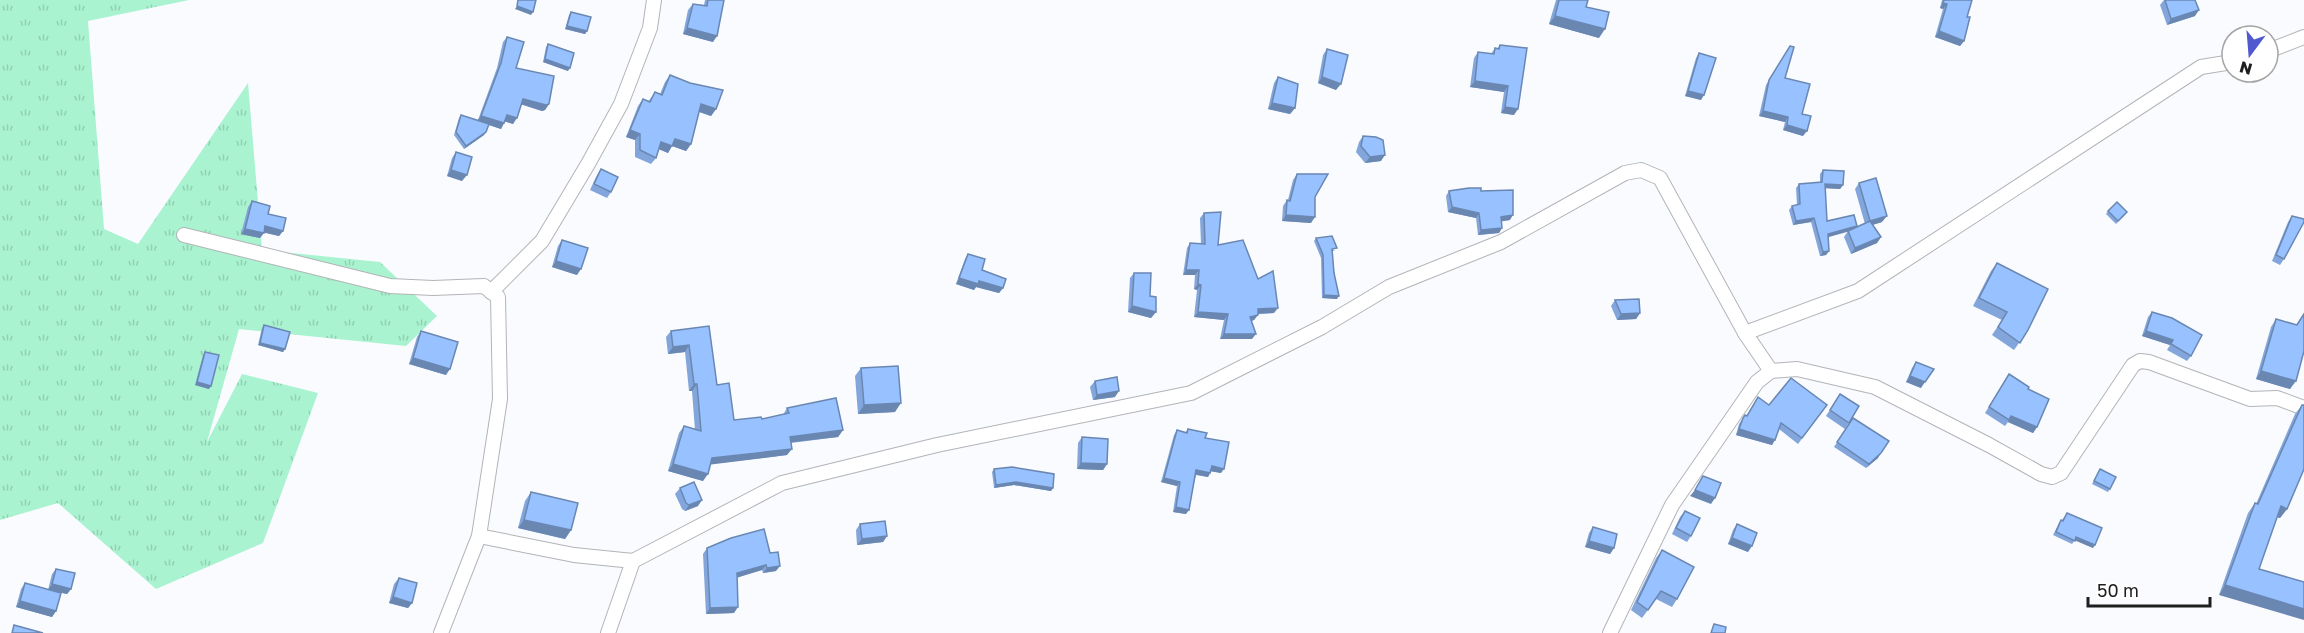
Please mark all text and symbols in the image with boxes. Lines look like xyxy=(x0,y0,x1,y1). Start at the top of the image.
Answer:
north arrow xyxy=(2220,24,2280,84)
text: N xyxy=(2237,57,2254,80)
scale bar xyxy=(2088,570,2210,608)
text: 50 m xyxy=(2097,579,2139,601)

